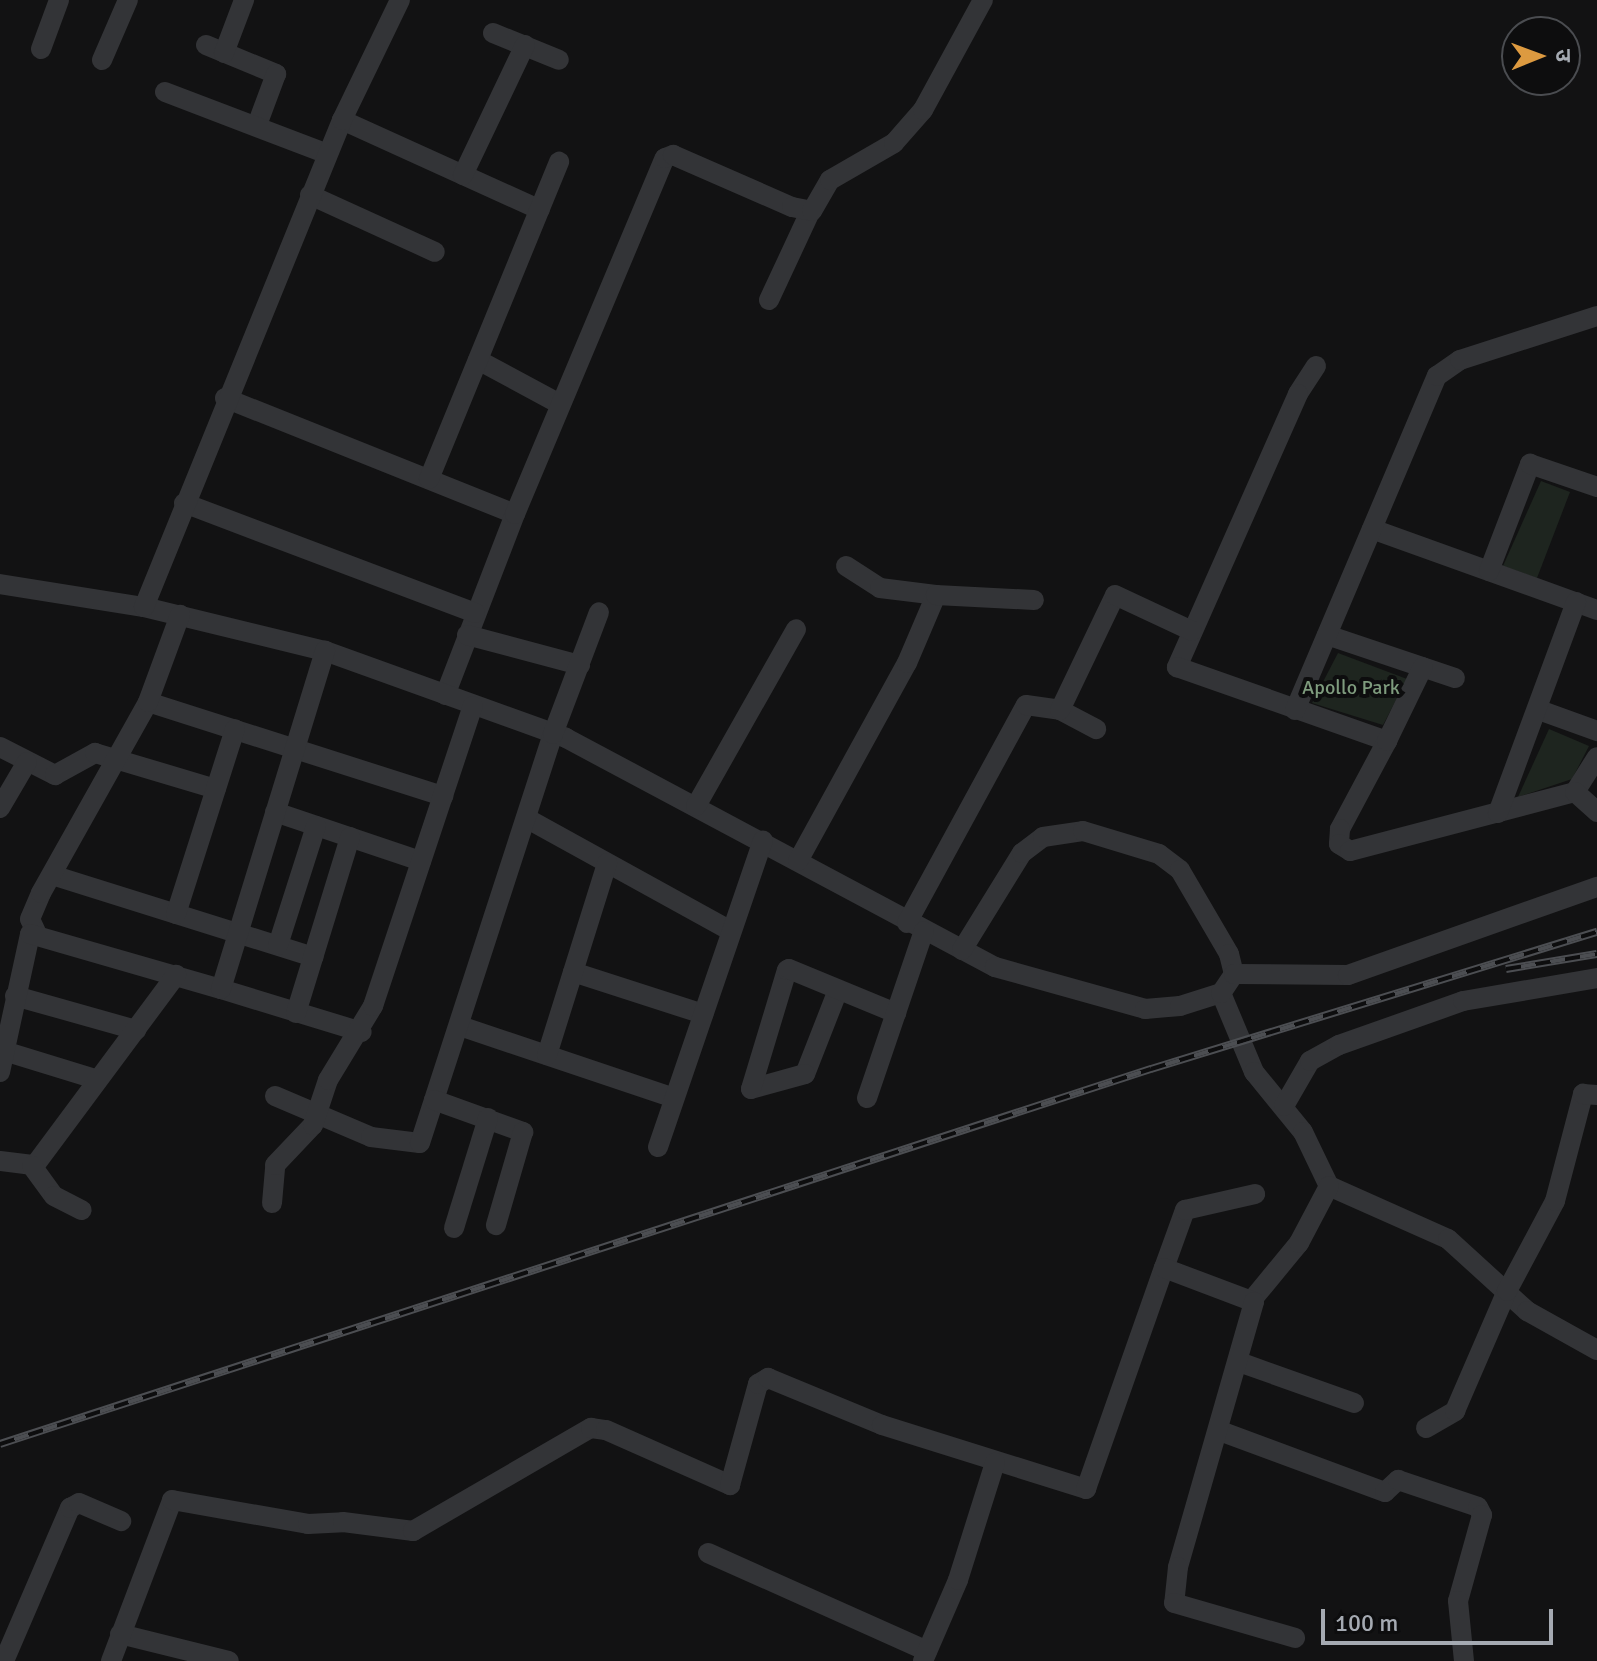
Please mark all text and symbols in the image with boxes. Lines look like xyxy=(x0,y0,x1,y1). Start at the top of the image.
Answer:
north arrow xyxy=(1501,16,1581,96)
text: उ xyxy=(1550,49,1577,62)
park label: Apollo Park xyxy=(1302,675,1400,699)
scale bar xyxy=(1325,1593,1557,1643)
text: 100 m xyxy=(1335,1608,1398,1638)

